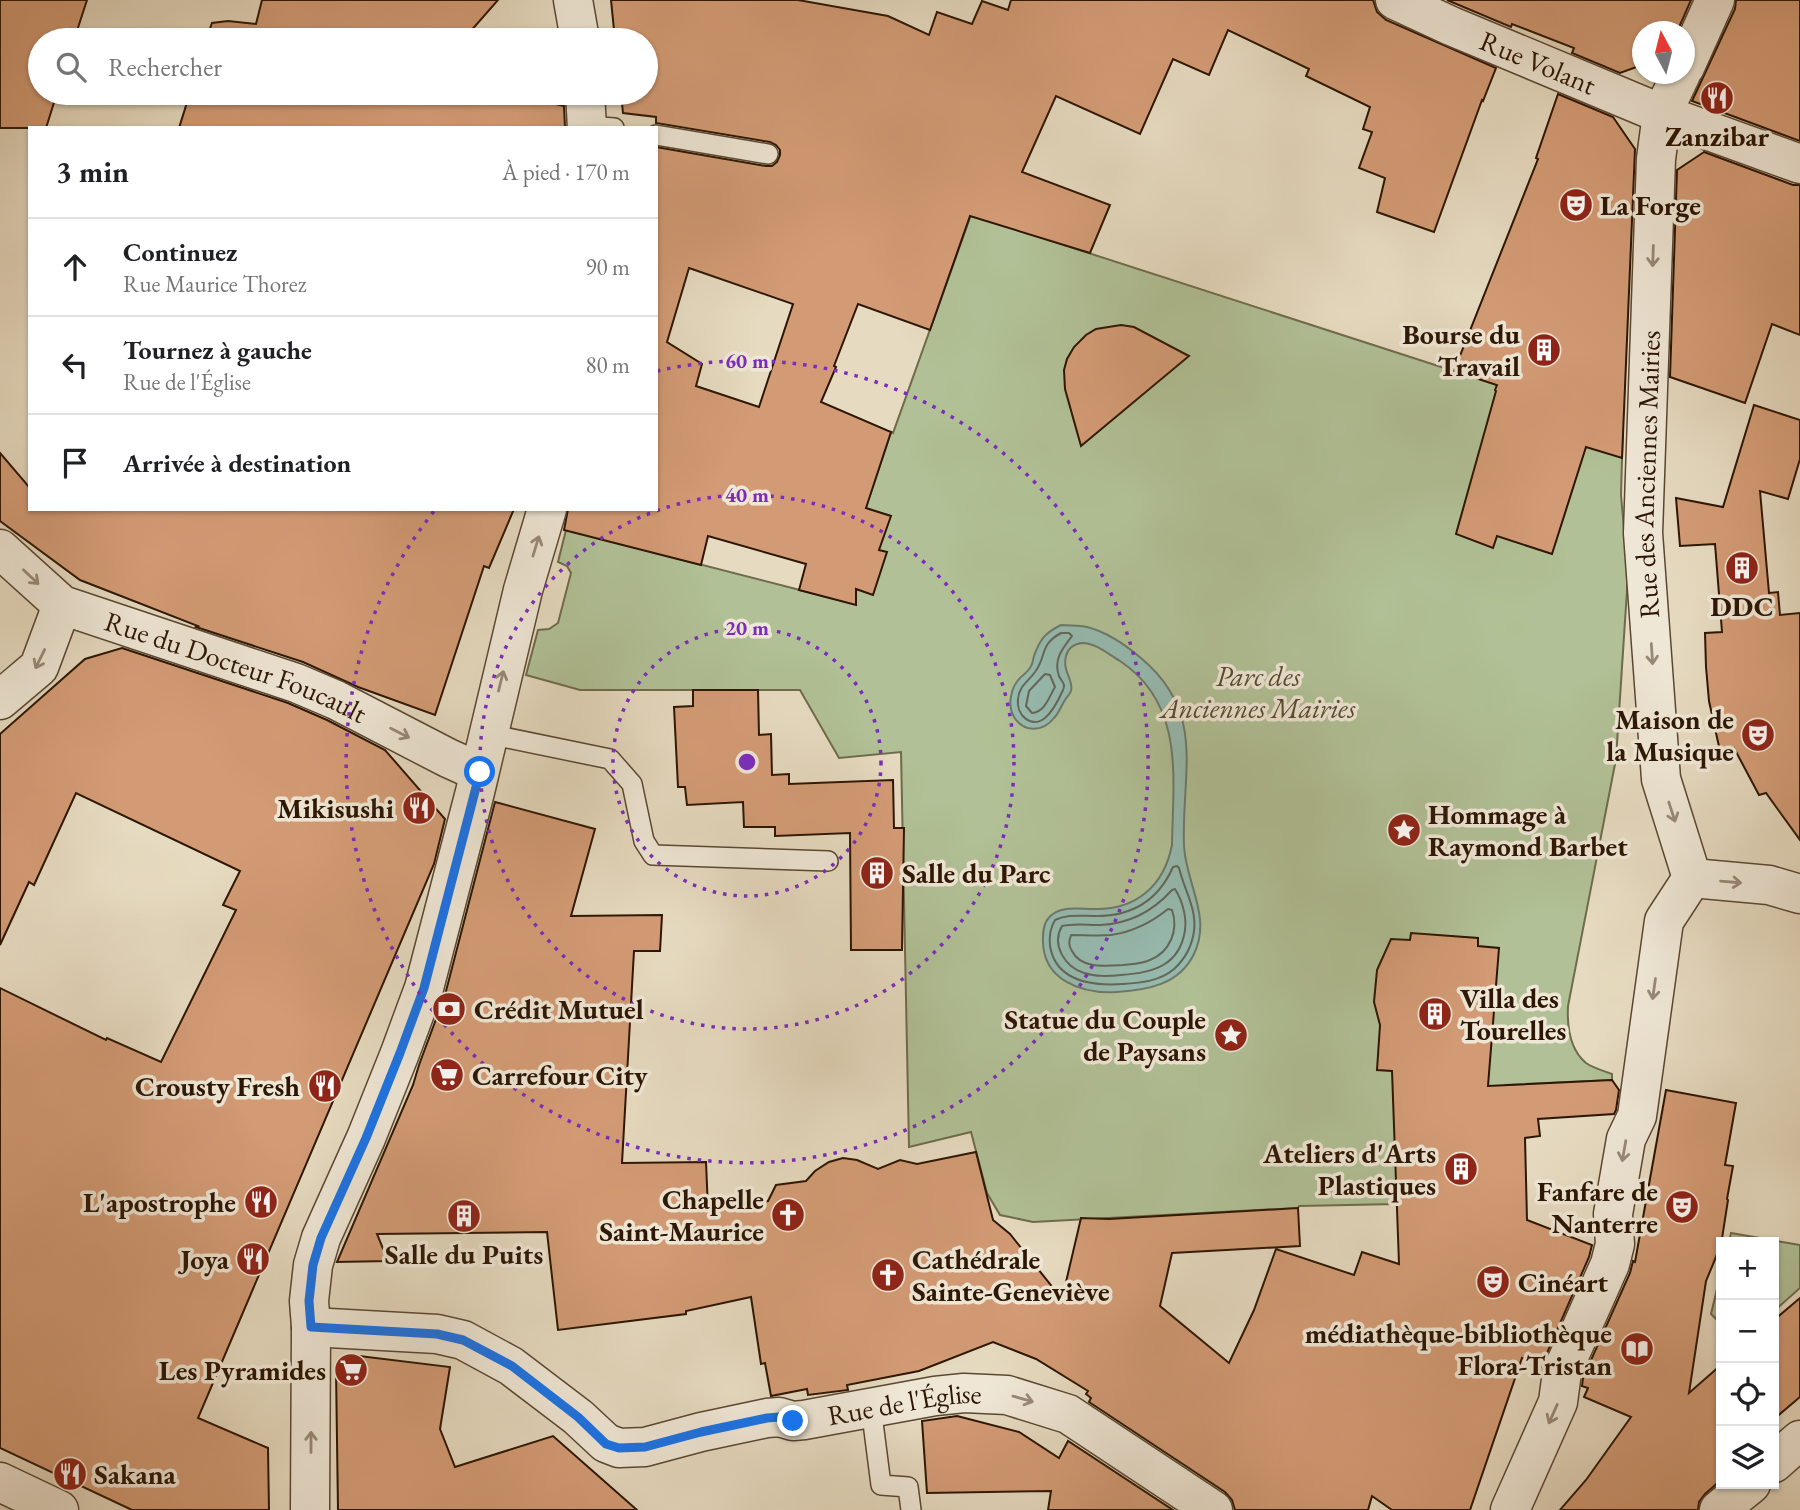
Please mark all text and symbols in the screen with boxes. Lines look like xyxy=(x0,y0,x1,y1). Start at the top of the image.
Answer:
north arrow xyxy=(1632,21,1695,84)
street label: Rue Volant xyxy=(1475,22,1602,103)
search box xyxy=(28,28,658,105)
icon: search xyxy=(52,48,90,86)
text: Rechercher xyxy=(108,50,222,84)
restaurant icon: Zanzibar xyxy=(1698,79,1736,117)
place label: Zanzibar xyxy=(1665,118,1770,154)
text: 3 min xyxy=(56,152,129,191)
text: À pied · 170 m xyxy=(502,157,630,187)
theatre icon: La Forge xyxy=(1557,186,1595,224)
place label: La Forge xyxy=(1600,187,1701,223)
text: Continuez xyxy=(123,235,237,269)
one-way arrow xyxy=(1646,244,1659,267)
icon: ahead xyxy=(56,248,94,286)
text: 90 m xyxy=(585,252,630,282)
text: Rue Maurice Thorez xyxy=(123,269,306,299)
place label: Bourse du Travail xyxy=(1402,316,1521,384)
street label: Rue des Anciennes Mairies xyxy=(1625,330,1668,620)
building icon: Bourse du Travail xyxy=(1525,331,1563,369)
text: Tournez à gauche xyxy=(123,333,312,367)
icon: left xyxy=(56,346,94,384)
text: 60 m xyxy=(725,347,769,374)
text: 80 m xyxy=(585,350,630,380)
text: Rue de l'Église xyxy=(123,367,251,397)
icon: arrive xyxy=(56,444,94,482)
text: Arrivée à destination xyxy=(123,446,351,480)
text: 40 m xyxy=(725,481,769,508)
one-way arrow xyxy=(531,536,544,558)
building icon: DDC xyxy=(1723,549,1761,587)
one-way arrow xyxy=(22,568,39,585)
place label: DDC xyxy=(1710,588,1774,624)
street label: Rue du Docteur Foucault xyxy=(100,603,373,731)
text: 20 m xyxy=(725,614,769,641)
one-way arrow xyxy=(1646,642,1659,665)
one-way arrow xyxy=(33,648,47,669)
park label: Parc des Anciennes Mairies xyxy=(1159,658,1356,726)
one-way arrow xyxy=(495,670,508,693)
place label: Maison de la Musique xyxy=(1606,701,1734,769)
theatre icon: Maison de la Musique xyxy=(1739,716,1777,754)
one-way arrow xyxy=(389,727,410,740)
centre of rings xyxy=(735,750,759,774)
route start xyxy=(464,756,495,787)
restaurant icon: Mikisushi xyxy=(400,789,438,827)
place label: Mikisushi xyxy=(277,790,394,826)
place label: Hommage à Raymond Barbet xyxy=(1428,796,1628,864)
one-way arrow xyxy=(1666,801,1679,823)
place icon: Hommage à Raymond Barbet xyxy=(1385,811,1423,849)
building icon: Salle du Parc xyxy=(858,854,896,892)
place label: Salle du Parc xyxy=(902,855,1051,891)
one-way arrow xyxy=(1719,875,1741,888)
one-way arrow xyxy=(1648,977,1661,1000)
place label: Villa des Tourelles xyxy=(1460,980,1566,1048)
bank icon: Crédit Mutuel xyxy=(430,990,468,1028)
place label: Crédit Mutuel xyxy=(474,991,644,1027)
building icon: Villa des Tourelles xyxy=(1416,995,1454,1033)
place label: Statue du Couple de Paysans xyxy=(1004,1001,1206,1069)
place icon: Statue du Couple de Paysans xyxy=(1212,1016,1250,1054)
supermarket icon: Carrefour City xyxy=(428,1056,466,1094)
place label: Carrefour City xyxy=(472,1057,648,1093)
restaurant icon: Crousty Fresh xyxy=(306,1067,344,1105)
place label: Crousty Fresh xyxy=(135,1068,300,1104)
place label: Ateliers d'Arts Plastiques xyxy=(1262,1135,1436,1203)
one-way arrow xyxy=(1617,1139,1630,1162)
building icon: Ateliers d'Arts Plastiques xyxy=(1442,1150,1480,1188)
place label: Fanfare de Nanterre xyxy=(1537,1173,1658,1241)
place label: Chapelle Saint-Maurice xyxy=(599,1181,764,1249)
restaurant icon: L'apostrophe xyxy=(242,1183,280,1221)
place label: L'apostrophe xyxy=(83,1184,236,1220)
theatre icon: Fanfare de Nanterre xyxy=(1663,1188,1701,1226)
church icon: Chapelle Saint-Maurice xyxy=(769,1196,807,1234)
building icon: Salle du Puits xyxy=(445,1197,483,1235)
place label: Salle du Puits xyxy=(385,1236,543,1272)
map controls xyxy=(1716,1237,1779,1489)
button: + xyxy=(1716,1237,1779,1300)
restaurant icon: Joya xyxy=(234,1240,272,1278)
place label: Joya xyxy=(177,1241,230,1277)
place label: Cathédrale Sainte-Geneviève xyxy=(912,1241,1110,1309)
church icon: Cathédrale Sainte-Geneviève xyxy=(869,1256,907,1294)
theatre icon: Cinéart xyxy=(1474,1263,1512,1301)
place label: Cinéart xyxy=(1518,1264,1608,1300)
button: − xyxy=(1716,1300,1779,1363)
place label: médiathèque-bibliothèque Flora-Tristan xyxy=(1305,1315,1612,1383)
library icon: médiathèque-bibliothèque Flora-Tristan xyxy=(1618,1330,1656,1368)
supermarket icon: Les Pyramides xyxy=(332,1351,370,1389)
place label: Les Pyramides xyxy=(159,1352,326,1388)
button: locate xyxy=(1716,1363,1779,1426)
street label: Rue de l'Église xyxy=(825,1375,983,1433)
one-way arrow xyxy=(1011,1394,1033,1407)
one-way arrow xyxy=(1546,1403,1559,1424)
route end xyxy=(777,1405,808,1436)
button: layers xyxy=(1716,1426,1779,1489)
one-way arrow xyxy=(304,1431,318,1454)
restaurant icon: Sakana xyxy=(51,1455,89,1493)
place label: Sakana xyxy=(94,1456,176,1492)

